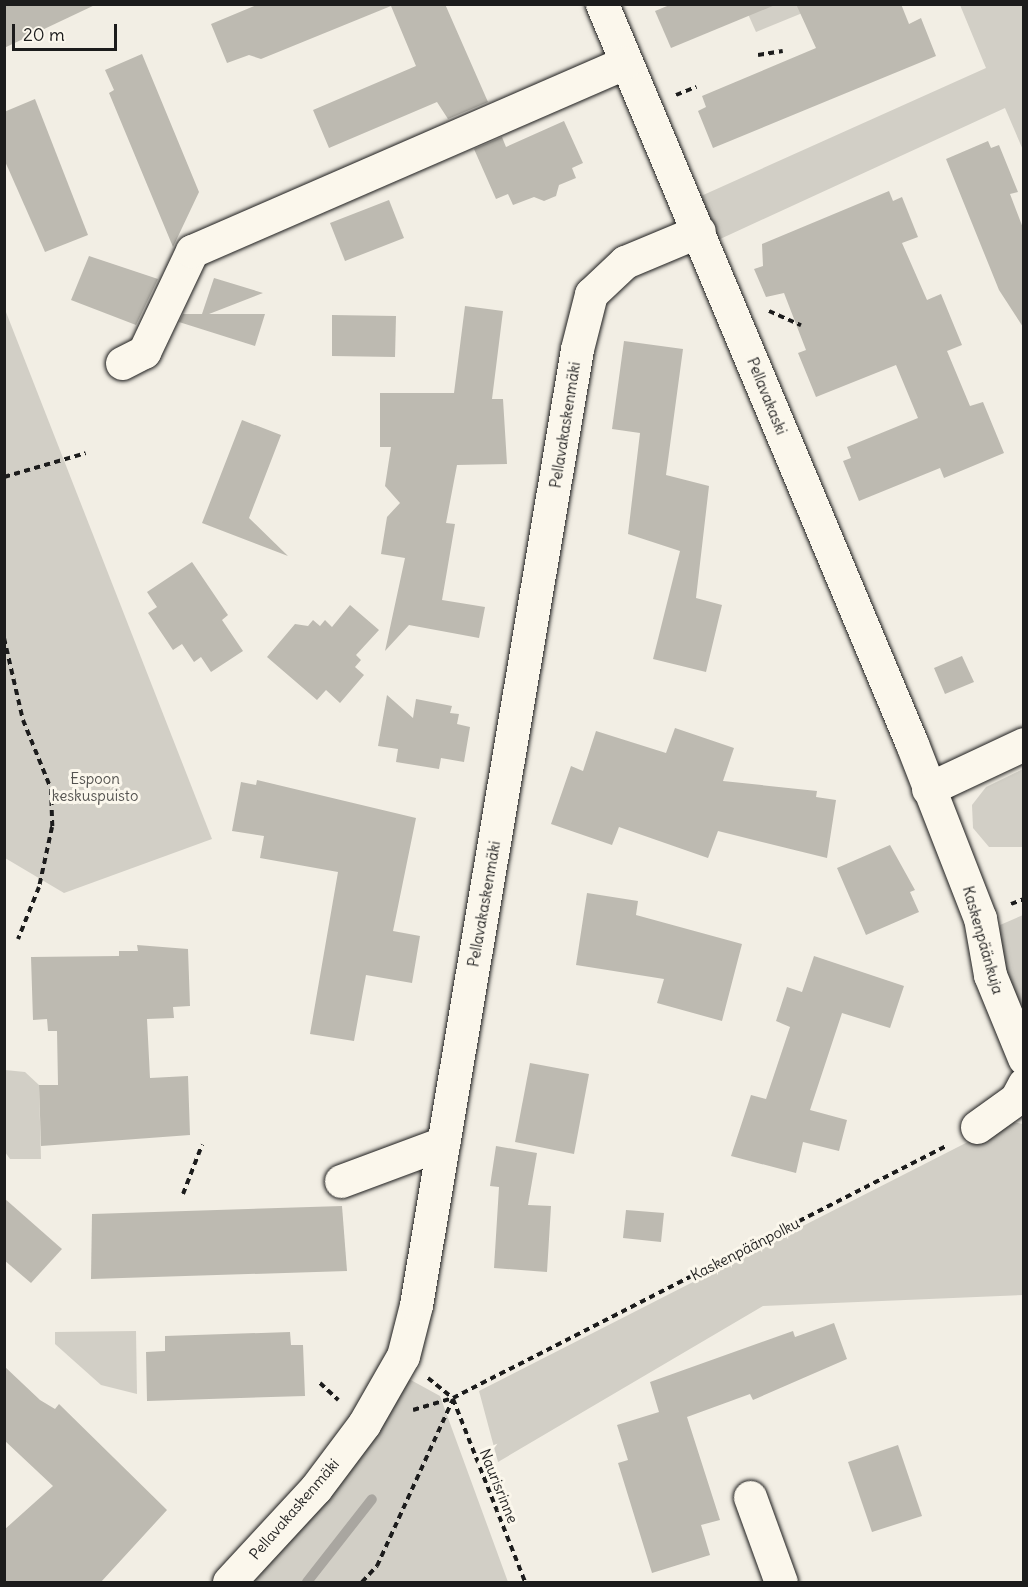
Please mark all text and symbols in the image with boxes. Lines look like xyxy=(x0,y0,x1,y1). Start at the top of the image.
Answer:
scale bar xyxy=(15,12,120,50)
text: 20 m xyxy=(23,23,65,46)
street label: Pellavakaski xyxy=(743,355,791,437)
street label: Pellavakaskenmäki xyxy=(546,361,584,489)
park label: Espoon keskuspuisto xyxy=(52,769,138,804)
street label: Pellavakaskenmäki xyxy=(464,840,504,968)
street label: Kaskenpäänkuja xyxy=(959,884,1007,996)
street label: Kaskenpäänpolku xyxy=(687,1214,803,1284)
street label: Naurisrinne xyxy=(476,1446,522,1526)
street label: Pellavakaskenmäki xyxy=(245,1455,343,1563)

